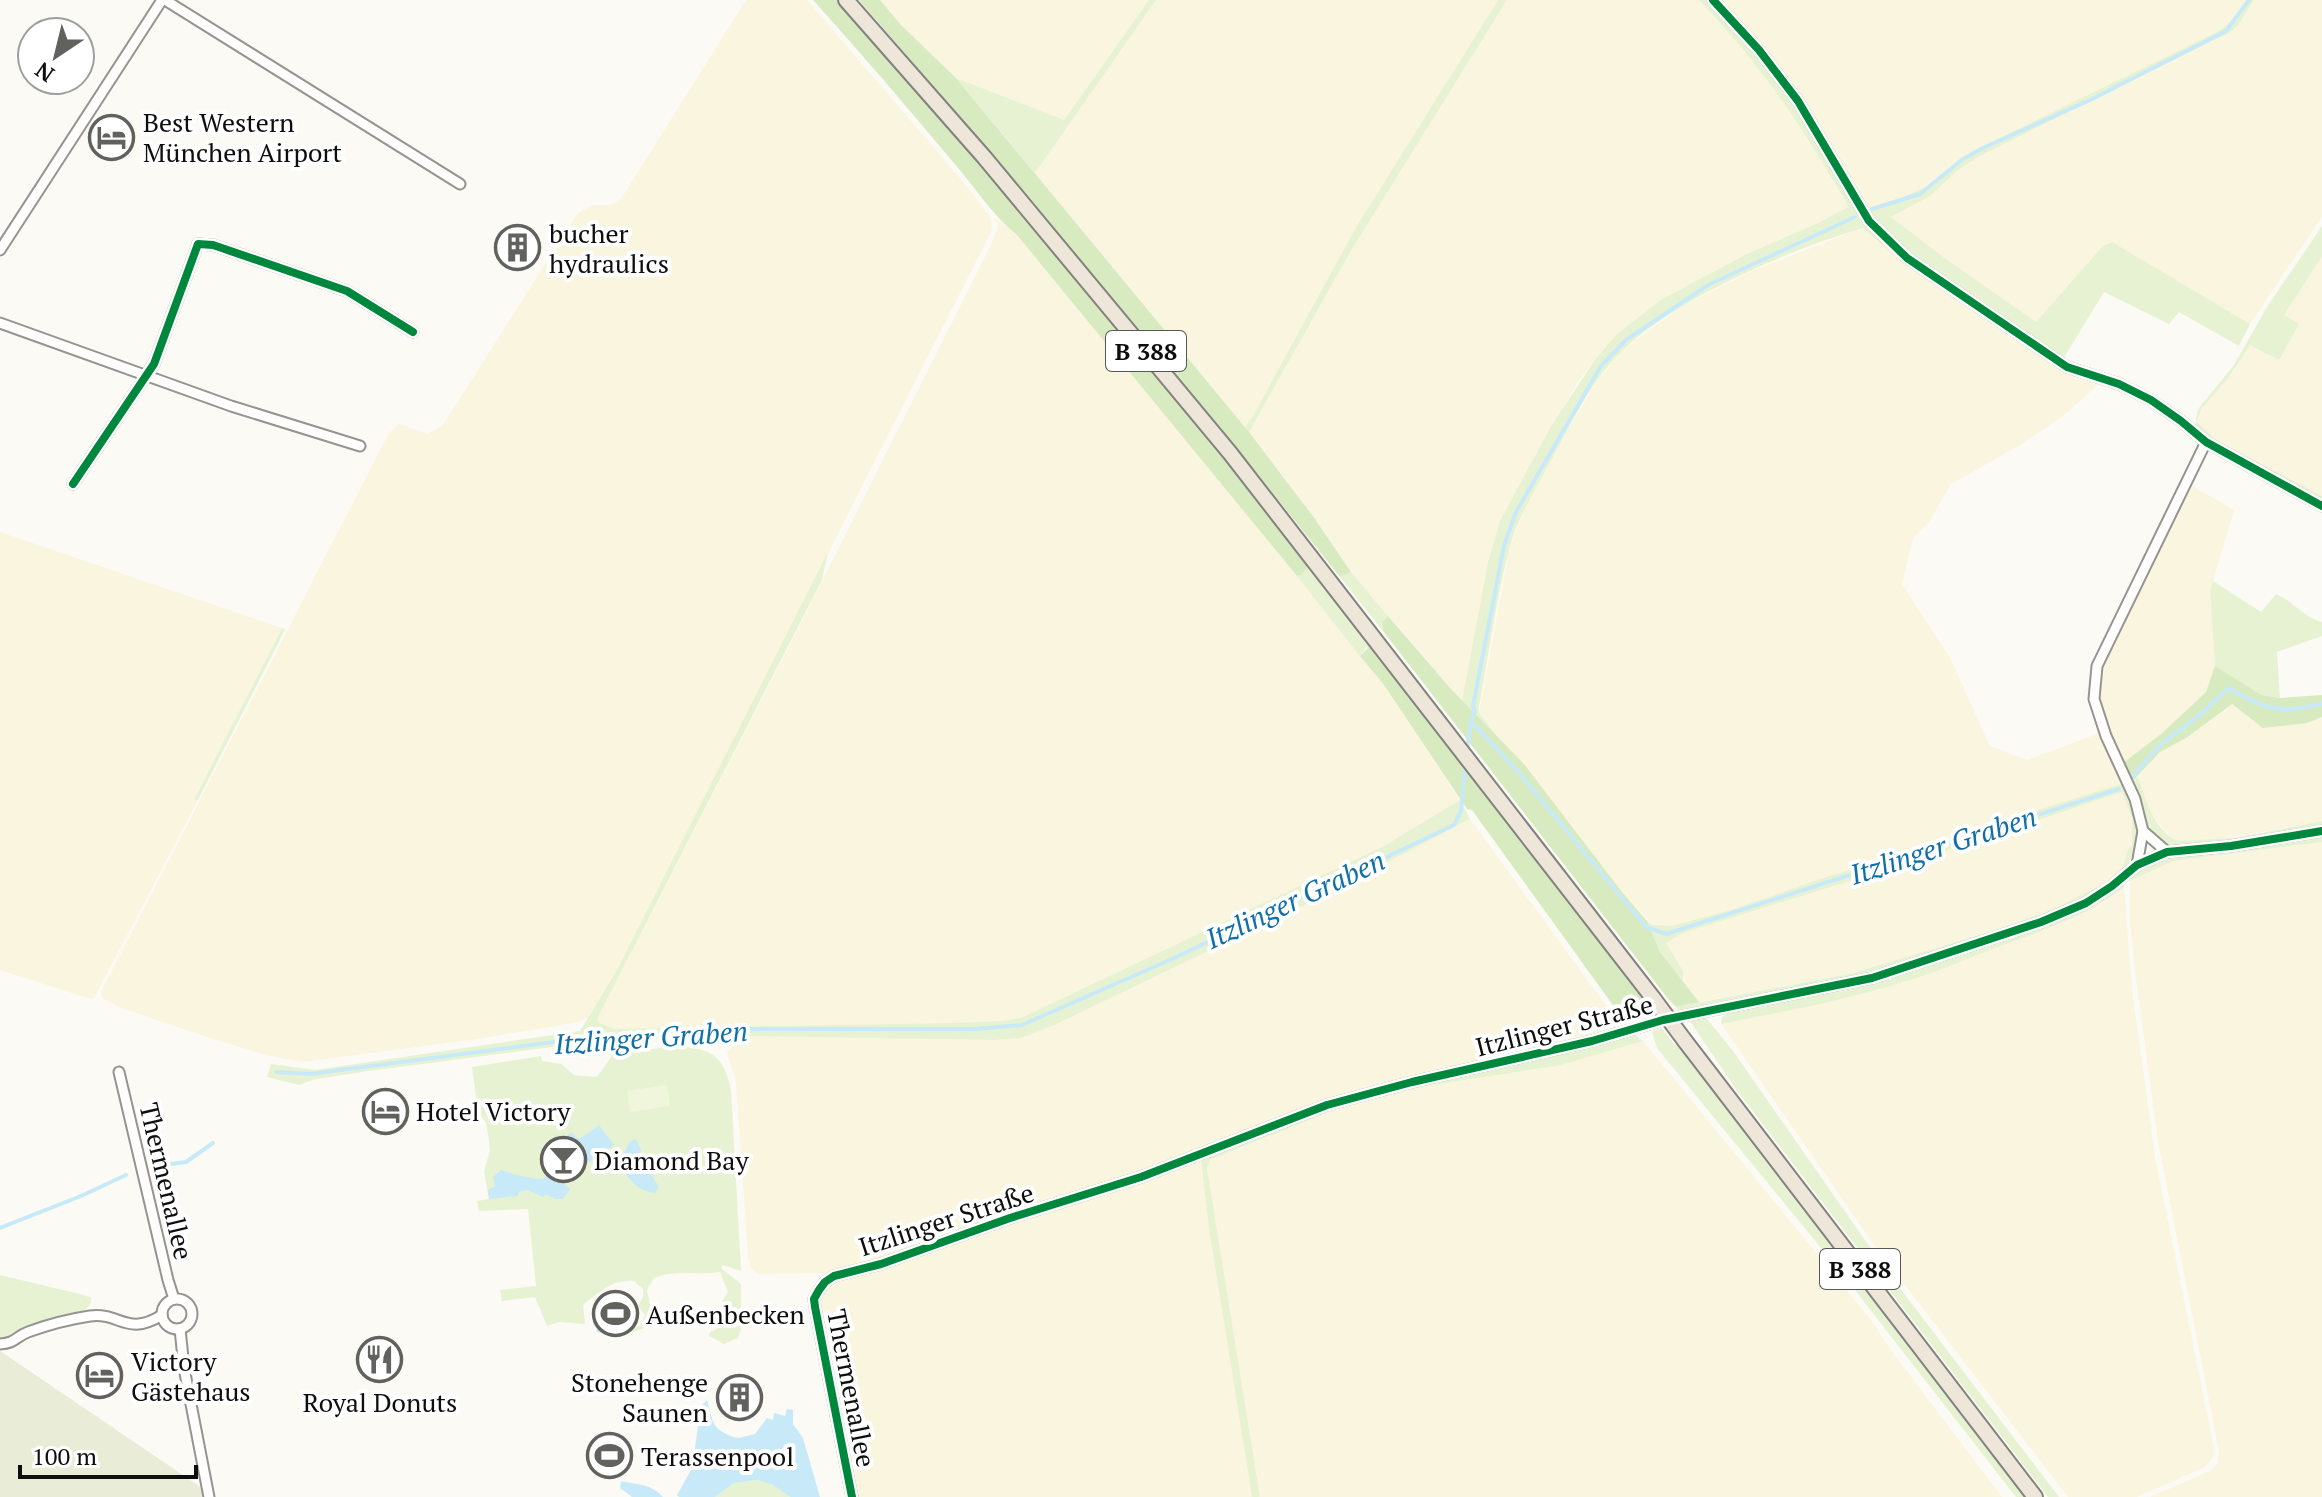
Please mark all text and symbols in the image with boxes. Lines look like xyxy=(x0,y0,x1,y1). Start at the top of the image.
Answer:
north arrow xyxy=(16,16,96,96)
text: N xyxy=(29,56,59,89)
place label: Best Western München Airport xyxy=(143,105,342,169)
hotel icon: Best Western München Airport xyxy=(88,113,136,161)
place label: bucher hydraulics xyxy=(549,216,669,280)
building icon: bucher hydraulics xyxy=(494,224,542,272)
road number: B 388 xyxy=(1106,331,1186,371)
water label: Itzlinger Graben xyxy=(1844,797,2041,893)
water label: Itzlinger Graben xyxy=(1198,841,1391,957)
street label: Itzlinger Straße xyxy=(1472,986,1656,1064)
water label: Itzlinger Graben xyxy=(552,1012,749,1062)
hotel icon: Hotel Victory xyxy=(361,1087,409,1135)
place label: Hotel Victory xyxy=(416,1094,571,1128)
street label: Thermenallee xyxy=(132,1099,202,1263)
bar icon: Diamond Bay xyxy=(539,1136,587,1184)
place label: Diamond Bay xyxy=(594,1143,749,1177)
street label: Itzlinger Straße xyxy=(854,1175,1038,1263)
road number: B 388 xyxy=(1820,1249,1900,1289)
sports icon: Außenbecken xyxy=(591,1290,639,1338)
place label: Außenbecken xyxy=(646,1297,805,1331)
street label: Thermenallee xyxy=(820,1306,884,1470)
restaurant icon: Royal Donuts xyxy=(356,1335,404,1383)
place label: Victory Gästehaus xyxy=(131,1344,251,1408)
hotel icon: Victory Gästehaus xyxy=(76,1352,124,1400)
place label: Stonehenge Saunen xyxy=(571,1365,708,1429)
building icon: Stonehenge Saunen xyxy=(715,1373,763,1421)
place label: Royal Donuts xyxy=(303,1385,457,1419)
scale bar xyxy=(20,1429,196,1479)
sports icon: Terassenpool xyxy=(586,1432,634,1480)
place label: Terassenpool xyxy=(641,1439,794,1473)
text: 100 m xyxy=(32,1440,97,1472)

